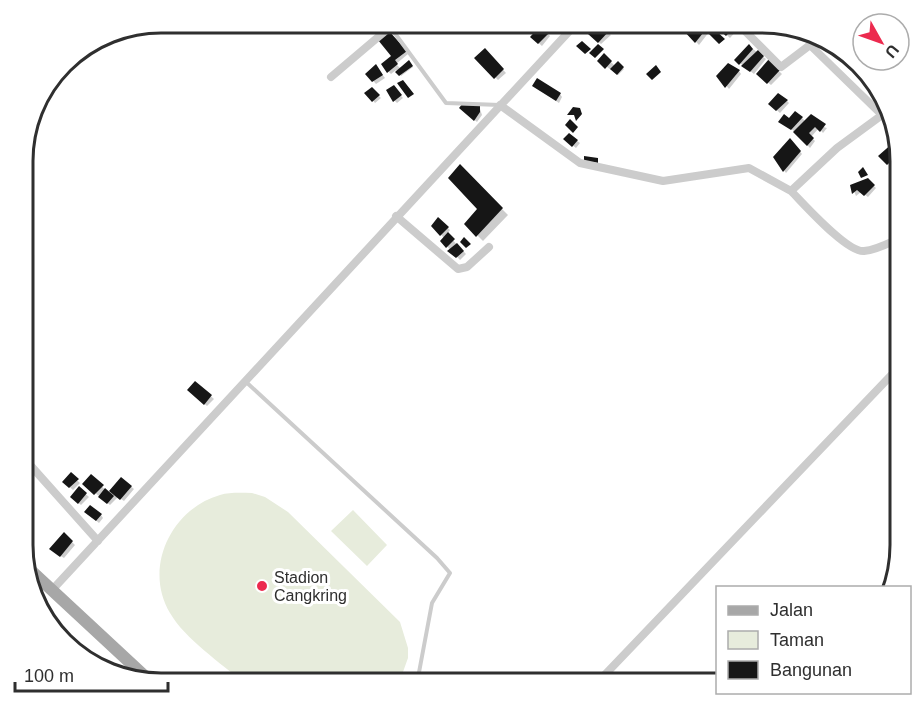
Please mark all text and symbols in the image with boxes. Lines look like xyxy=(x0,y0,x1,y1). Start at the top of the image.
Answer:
north arrow xyxy=(851,12,911,72)
text: U xyxy=(882,41,902,61)
place label: Stadion Cangkring xyxy=(274,569,347,604)
marker: Stadion Cangkring xyxy=(255,579,269,593)
legend xyxy=(716,586,911,694)
text: Jalan xyxy=(770,600,813,620)
text: Taman xyxy=(770,630,824,650)
scale bar xyxy=(15,655,168,693)
text: Bangunan xyxy=(770,660,852,680)
text: 100 m xyxy=(24,666,74,686)

